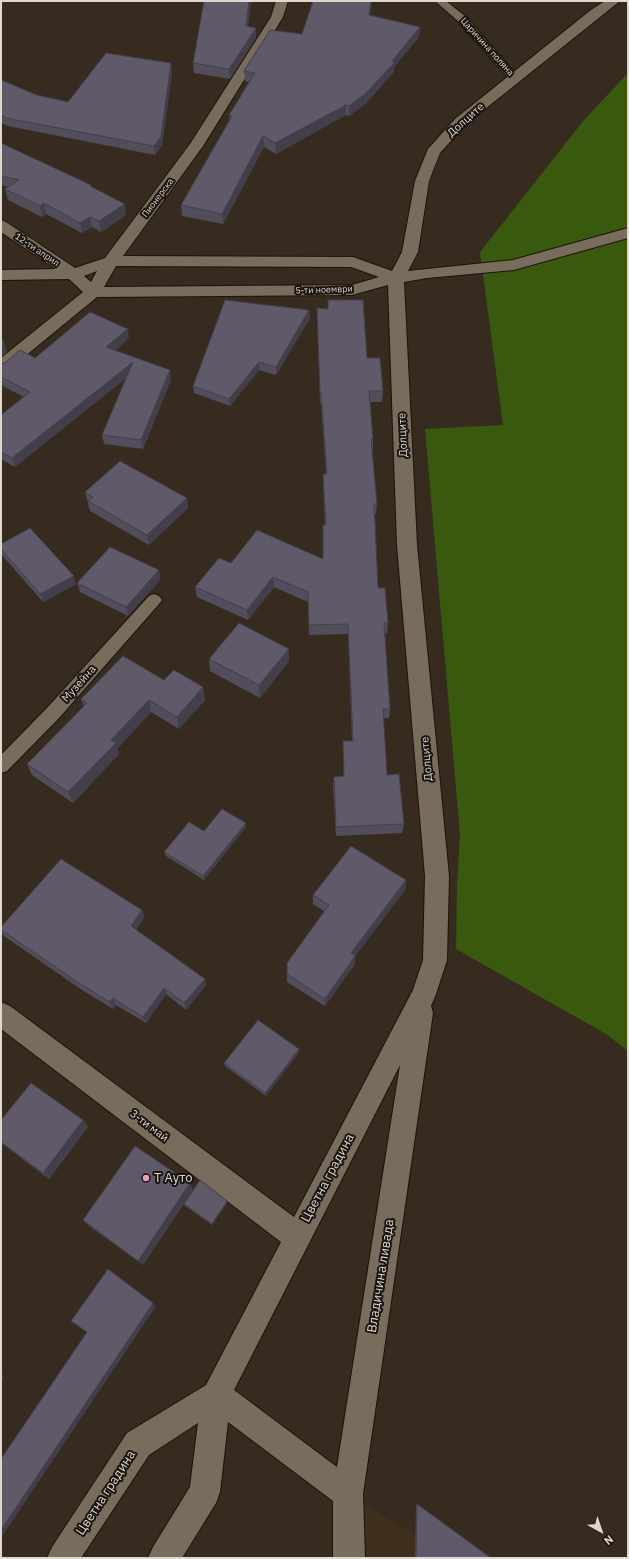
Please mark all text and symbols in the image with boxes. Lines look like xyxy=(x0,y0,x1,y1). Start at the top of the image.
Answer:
street label: Царичина поляна xyxy=(458,16,516,78)
street label: Долците xyxy=(445,100,487,140)
street label: Пионерска xyxy=(140,176,176,220)
street label: 12-ти април xyxy=(13,231,61,269)
street label: 5-ти ноември xyxy=(295,284,353,296)
street label: Долците xyxy=(396,413,410,457)
street label: Музейна xyxy=(59,663,99,705)
street label: Долците xyxy=(418,736,436,782)
street label: 3-ти май xyxy=(127,1107,171,1145)
street label: Цветна градина xyxy=(298,1131,358,1225)
place label: Т Ауто xyxy=(154,1170,192,1186)
marker: Т Ауто xyxy=(141,1173,151,1183)
street label: Владичина ливада xyxy=(364,1218,398,1334)
street label: Цветна градина xyxy=(73,1448,139,1538)
north arrow xyxy=(581,1511,621,1551)
text: N xyxy=(601,1532,616,1548)

